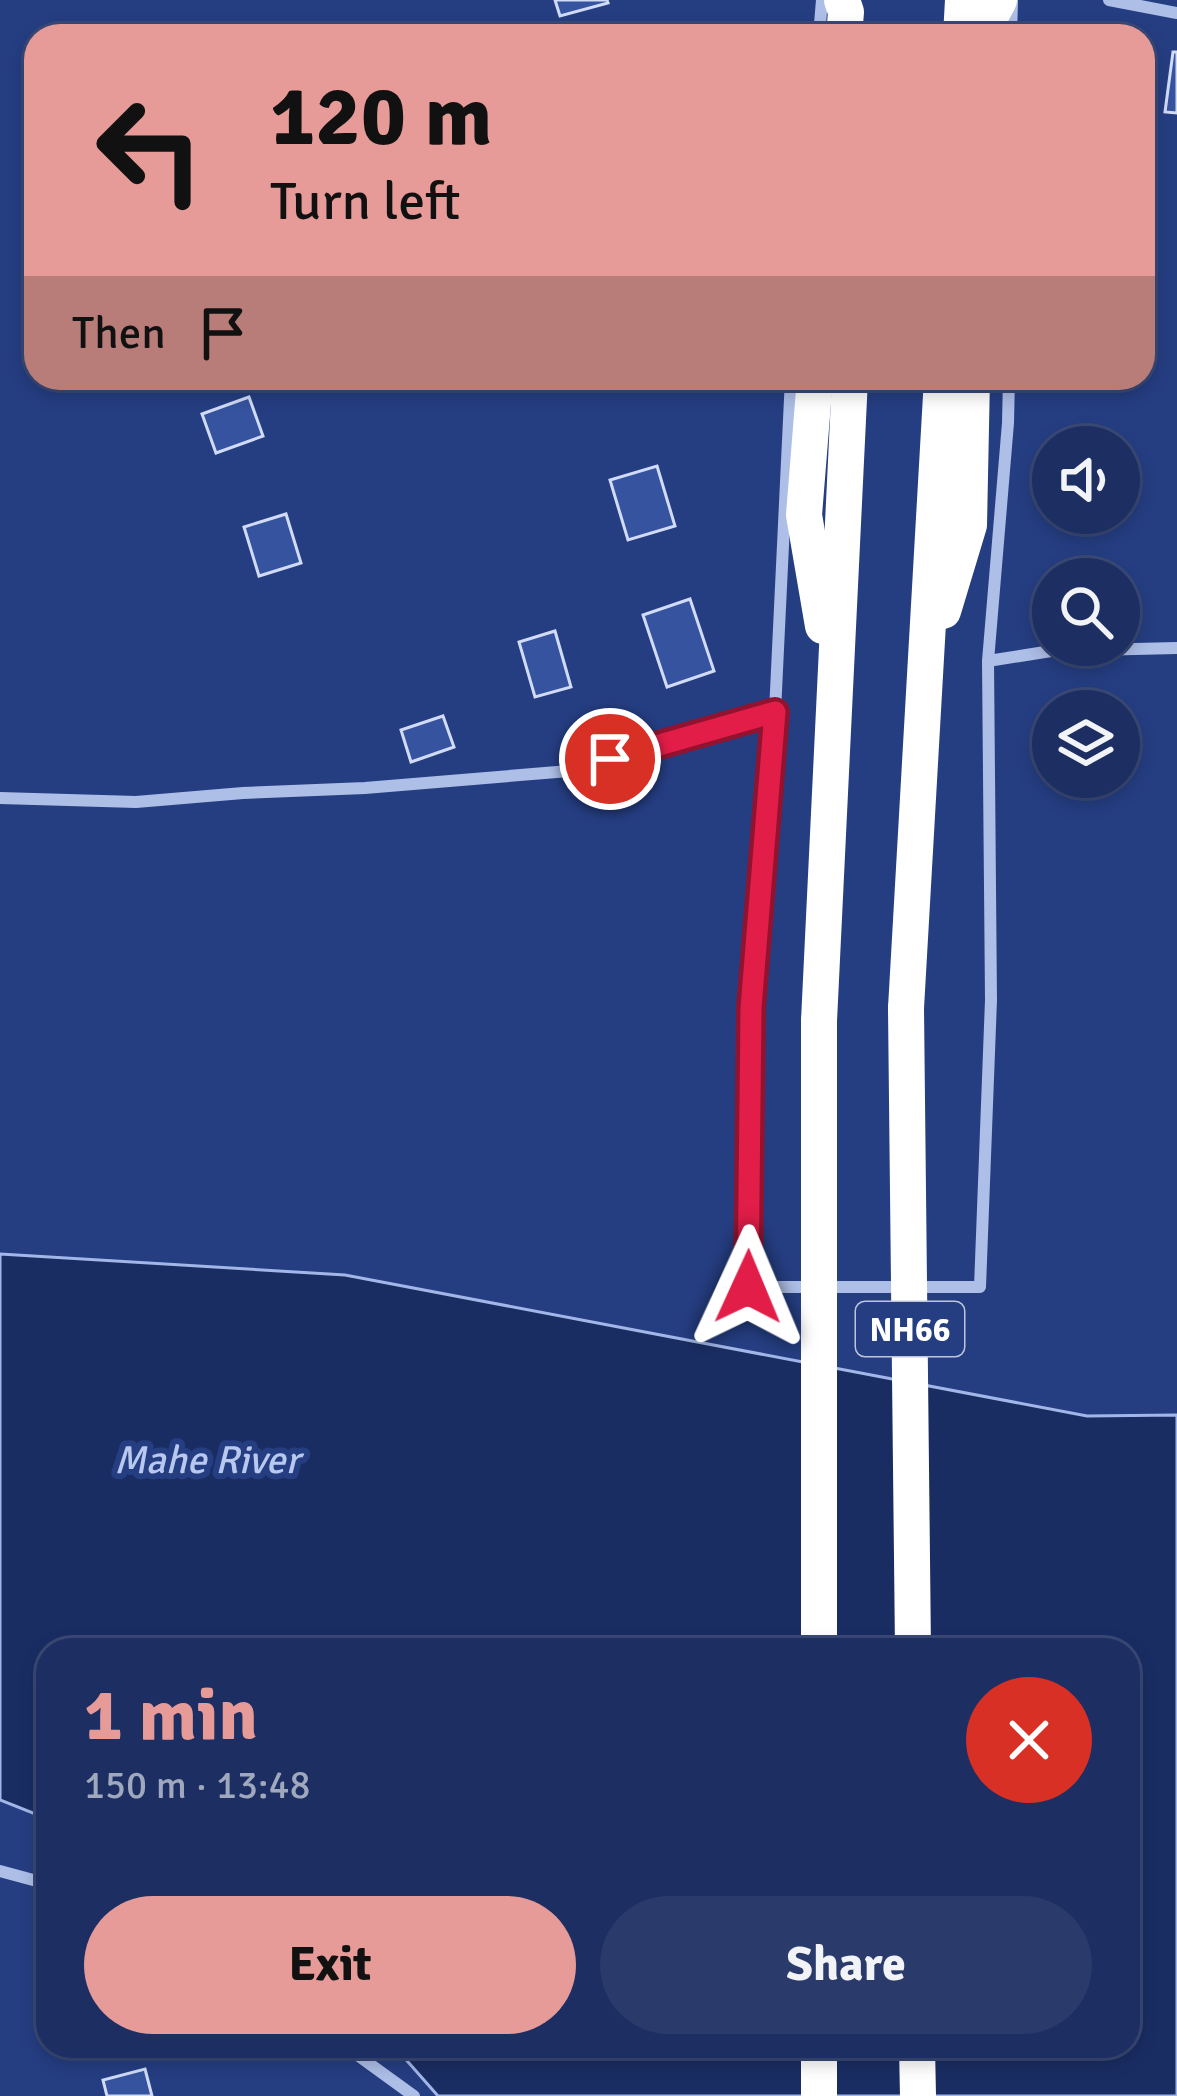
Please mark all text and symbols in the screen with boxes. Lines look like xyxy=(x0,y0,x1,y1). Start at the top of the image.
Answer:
text: 120 m xyxy=(270,65,492,169)
icon: left xyxy=(72,72,228,228)
text: Turn left xyxy=(270,168,460,235)
icon: arrive xyxy=(190,300,256,366)
text: Then xyxy=(72,306,166,361)
map controls xyxy=(1032,426,1140,798)
button: sound xyxy=(1032,426,1140,534)
button: search xyxy=(1032,558,1140,666)
button: layers xyxy=(1032,690,1140,798)
pin xyxy=(559,708,661,810)
icon: arrive xyxy=(577,726,643,792)
position arrow xyxy=(685,1224,811,1350)
road number: NH66 xyxy=(856,1302,964,1356)
water label: Mahe River xyxy=(114,1436,304,1484)
text: 1 min xyxy=(84,1671,258,1760)
button: close xyxy=(966,1677,1092,1803)
text: 150 m · 13:48 xyxy=(84,1761,311,1809)
button: Exit xyxy=(84,1896,576,2034)
button: Share xyxy=(600,1896,1092,2034)

